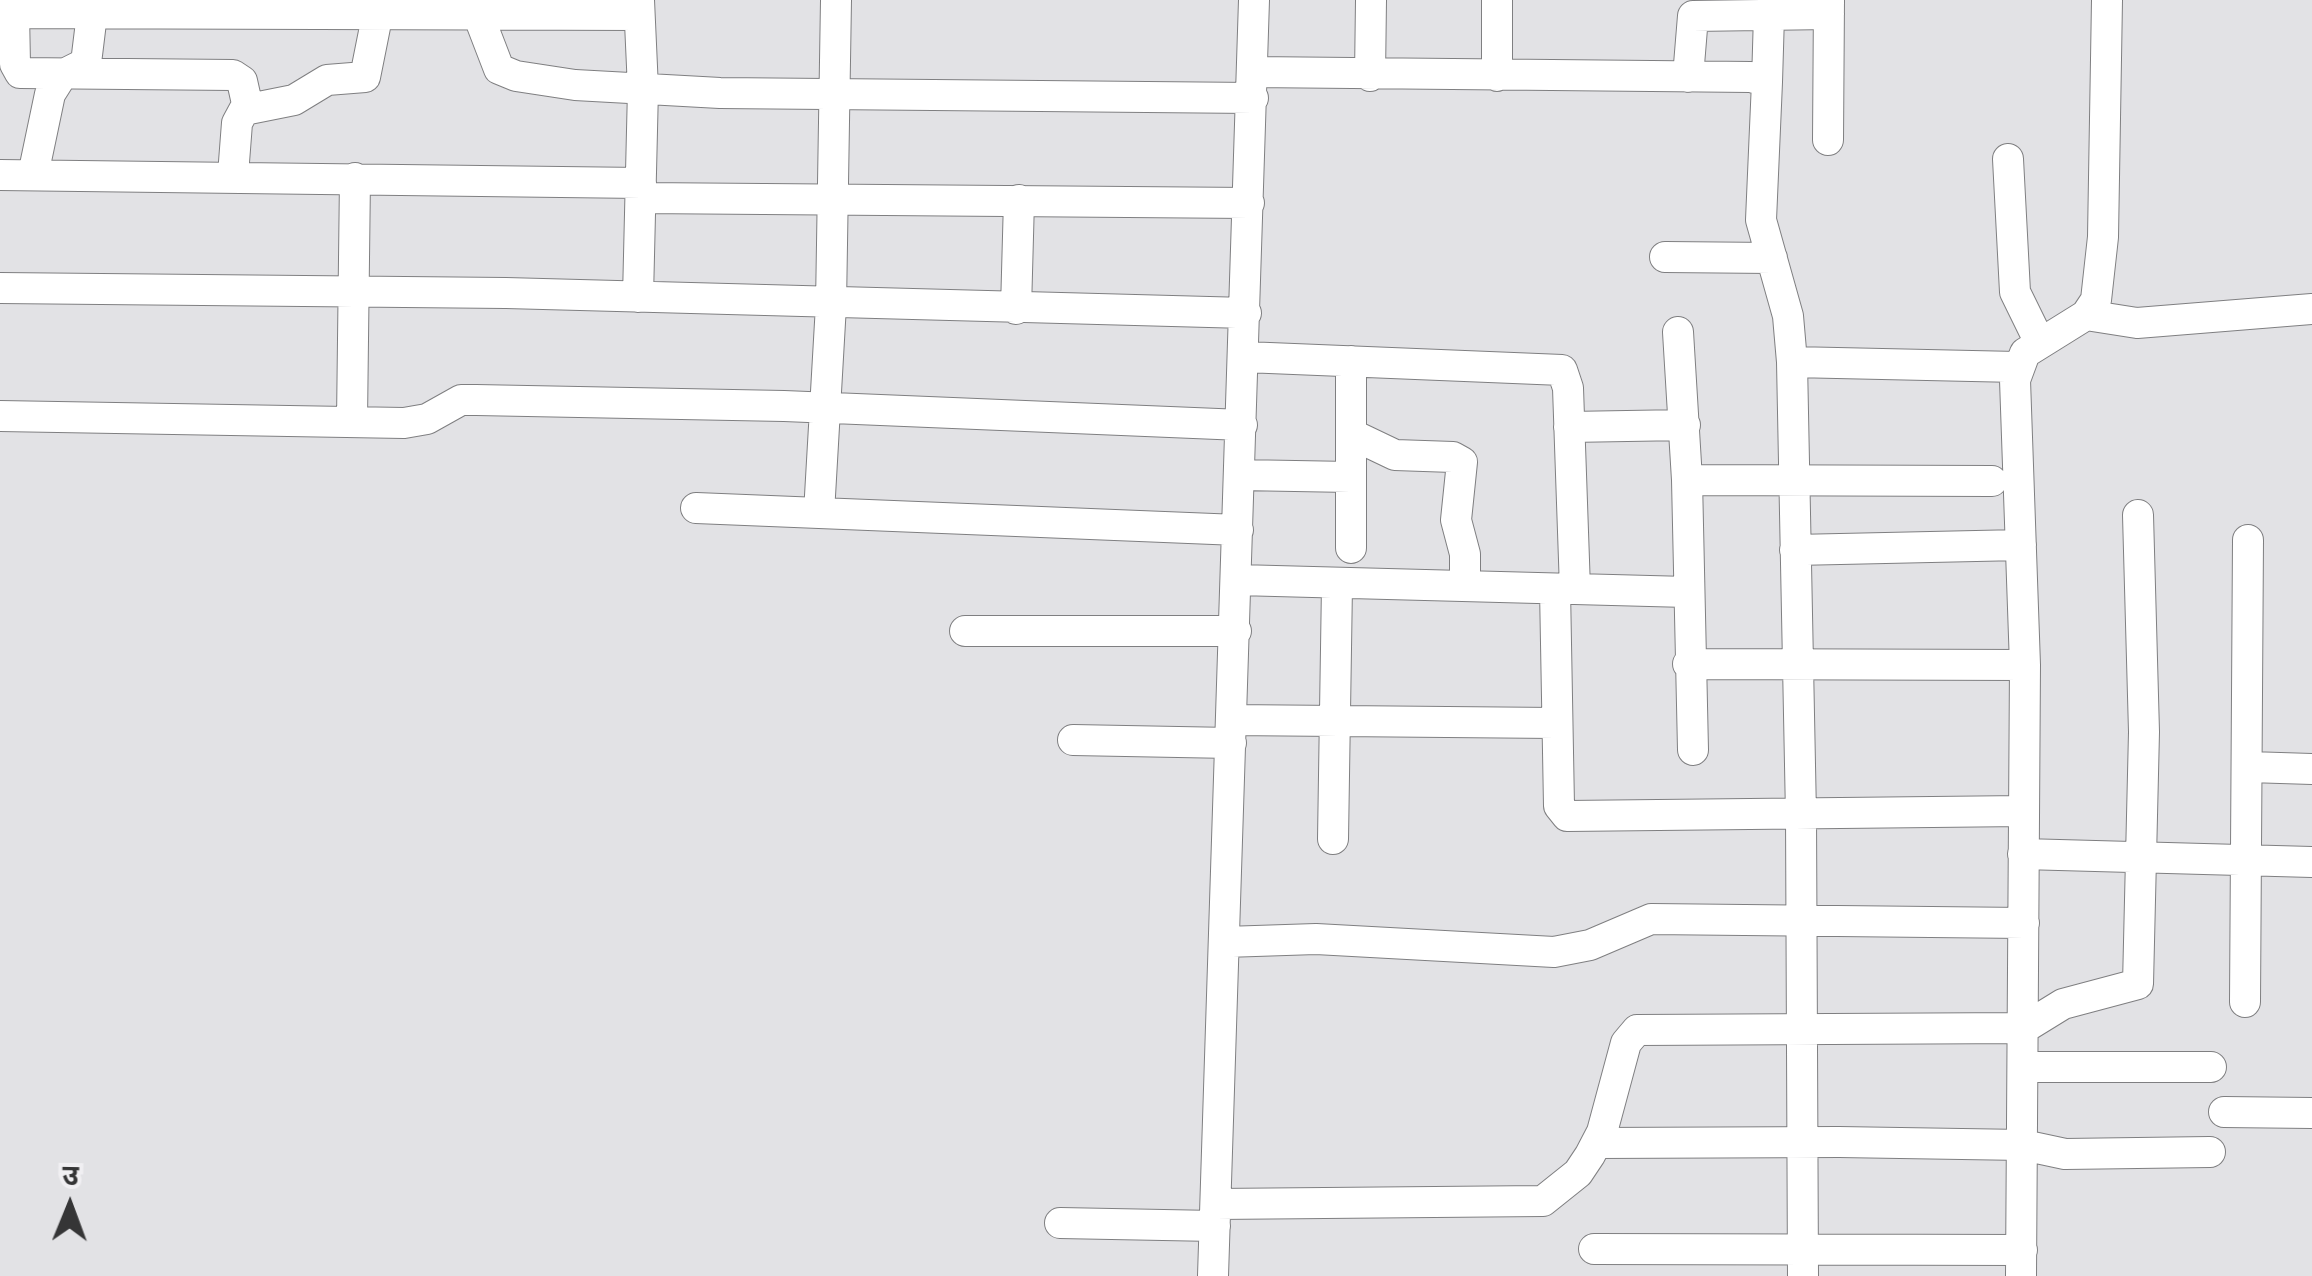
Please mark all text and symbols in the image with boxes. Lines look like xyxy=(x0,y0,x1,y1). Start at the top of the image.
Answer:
north arrow xyxy=(20,1156,120,1256)
text: उ xyxy=(62,1159,79,1192)

